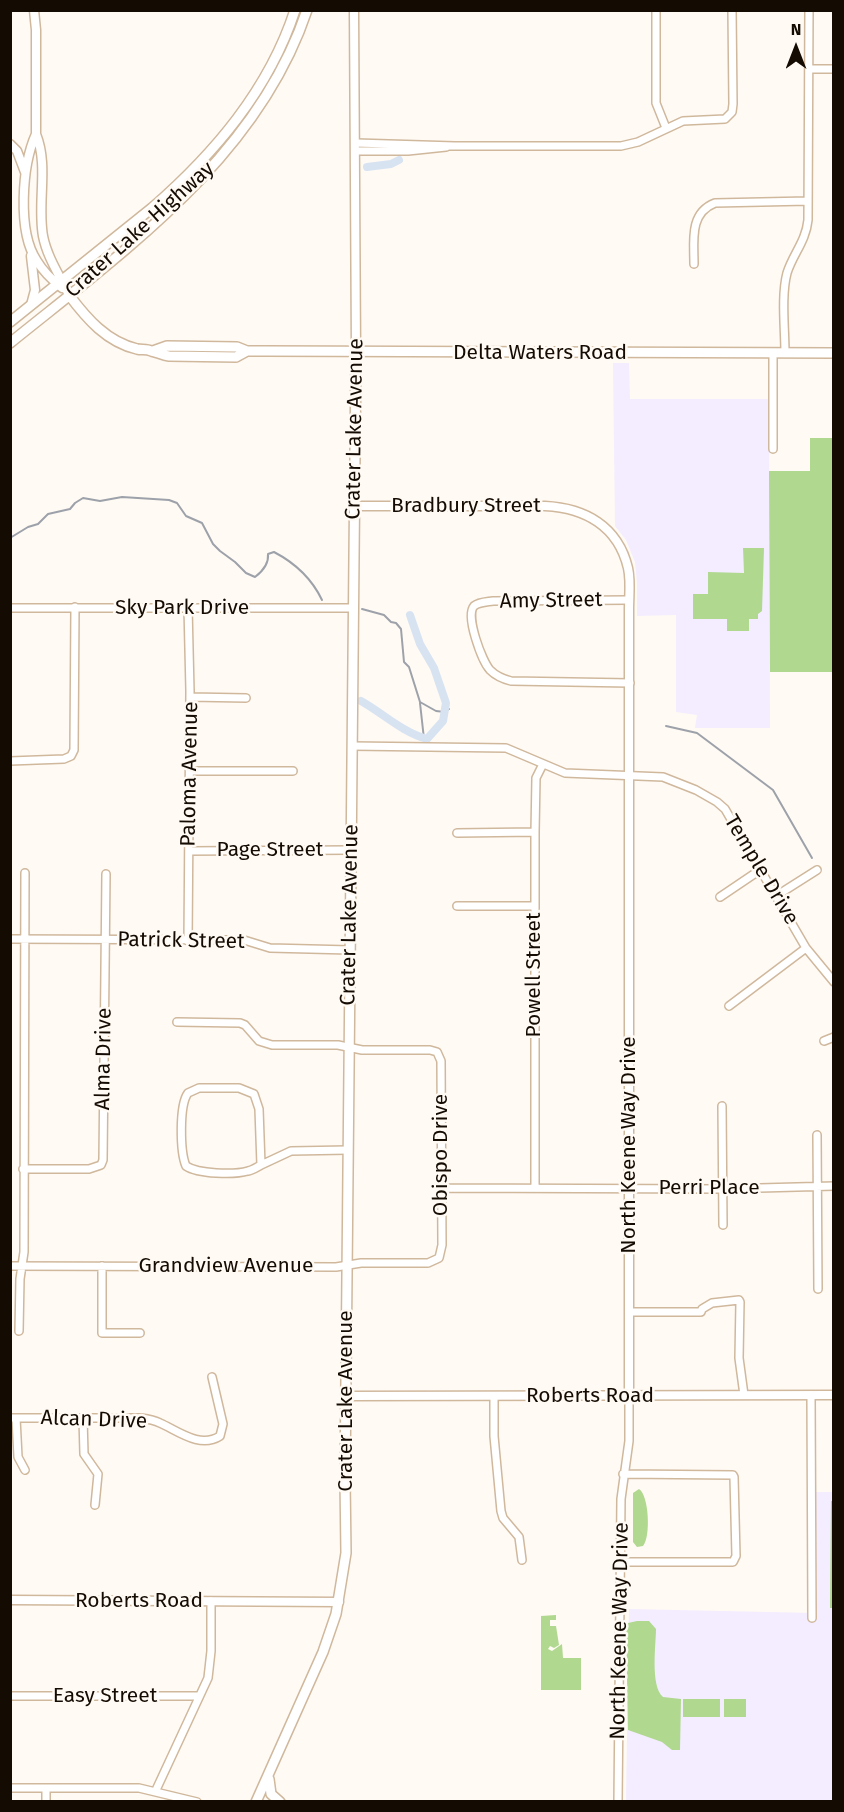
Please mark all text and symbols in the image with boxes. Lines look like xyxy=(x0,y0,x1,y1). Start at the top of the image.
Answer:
north arrow xyxy=(766,18,826,78)
text: N xyxy=(791,20,801,39)
street label: Crater Lake Highway xyxy=(60,157,220,303)
street label: Crater Lake Avenue xyxy=(341,338,369,520)
street label: Delta Waters Road xyxy=(453,340,627,366)
street label: Bradbury Street xyxy=(391,493,541,519)
street label: Amy Street xyxy=(499,588,603,614)
street label: Sky Park Drive xyxy=(115,595,249,621)
street label: Paloma Avenue xyxy=(176,701,204,847)
street label: Temple Drive xyxy=(718,810,804,930)
street label: Crater Lake Avenue xyxy=(336,824,364,1006)
street label: Page Street xyxy=(217,837,323,863)
street label: Powell Street xyxy=(521,912,547,1038)
street label: Patrick Street xyxy=(117,927,245,955)
street label: Alma Drive xyxy=(91,1008,117,1110)
street label: North Keene Way Drive xyxy=(616,1036,642,1254)
street label: Obispo Drive xyxy=(428,1094,454,1216)
street label: Perri Place xyxy=(658,1175,760,1201)
street label: Grandview Avenue xyxy=(139,1253,313,1279)
street label: Crater Lake Avenue xyxy=(333,1310,359,1492)
street label: Roberts Road xyxy=(526,1383,654,1409)
street label: Alcan Drive xyxy=(40,1406,148,1434)
street label: North Keene Way Drive xyxy=(606,1522,634,1740)
street label: Roberts Road xyxy=(75,1588,203,1614)
street label: Easy Street xyxy=(53,1683,157,1709)

